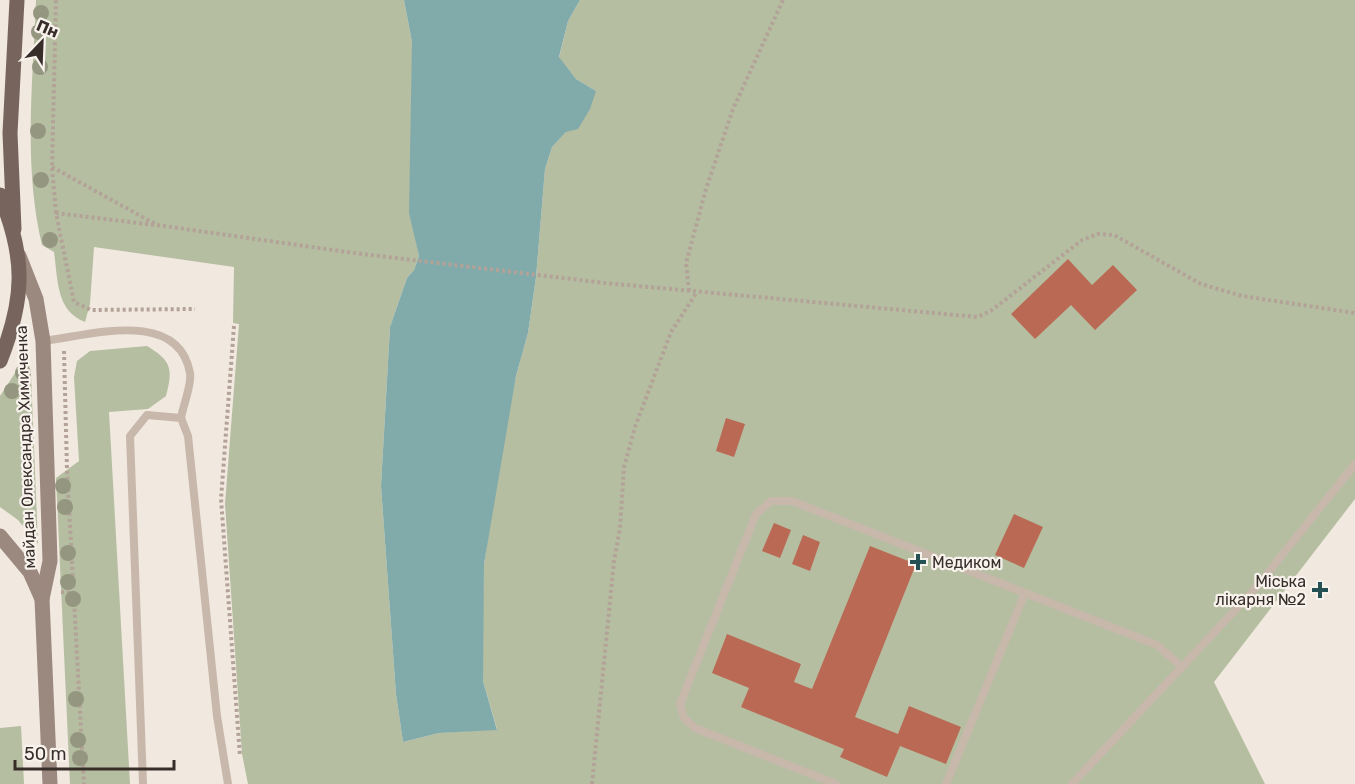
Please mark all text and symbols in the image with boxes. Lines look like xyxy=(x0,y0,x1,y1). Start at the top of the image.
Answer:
north arrow xyxy=(12,12,72,72)
text: Пн xyxy=(34,16,62,42)
street label: майдан Олександра Химиченка xyxy=(12,325,39,569)
marker: Медиком xyxy=(909,553,927,571)
place label: Медиком xyxy=(932,553,1001,572)
place label: Міська лікарня №2 xyxy=(1216,572,1306,609)
marker: Міська лікарня №2 xyxy=(1311,581,1329,599)
scale bar xyxy=(15,733,174,771)
text: 50 m xyxy=(24,743,67,765)

